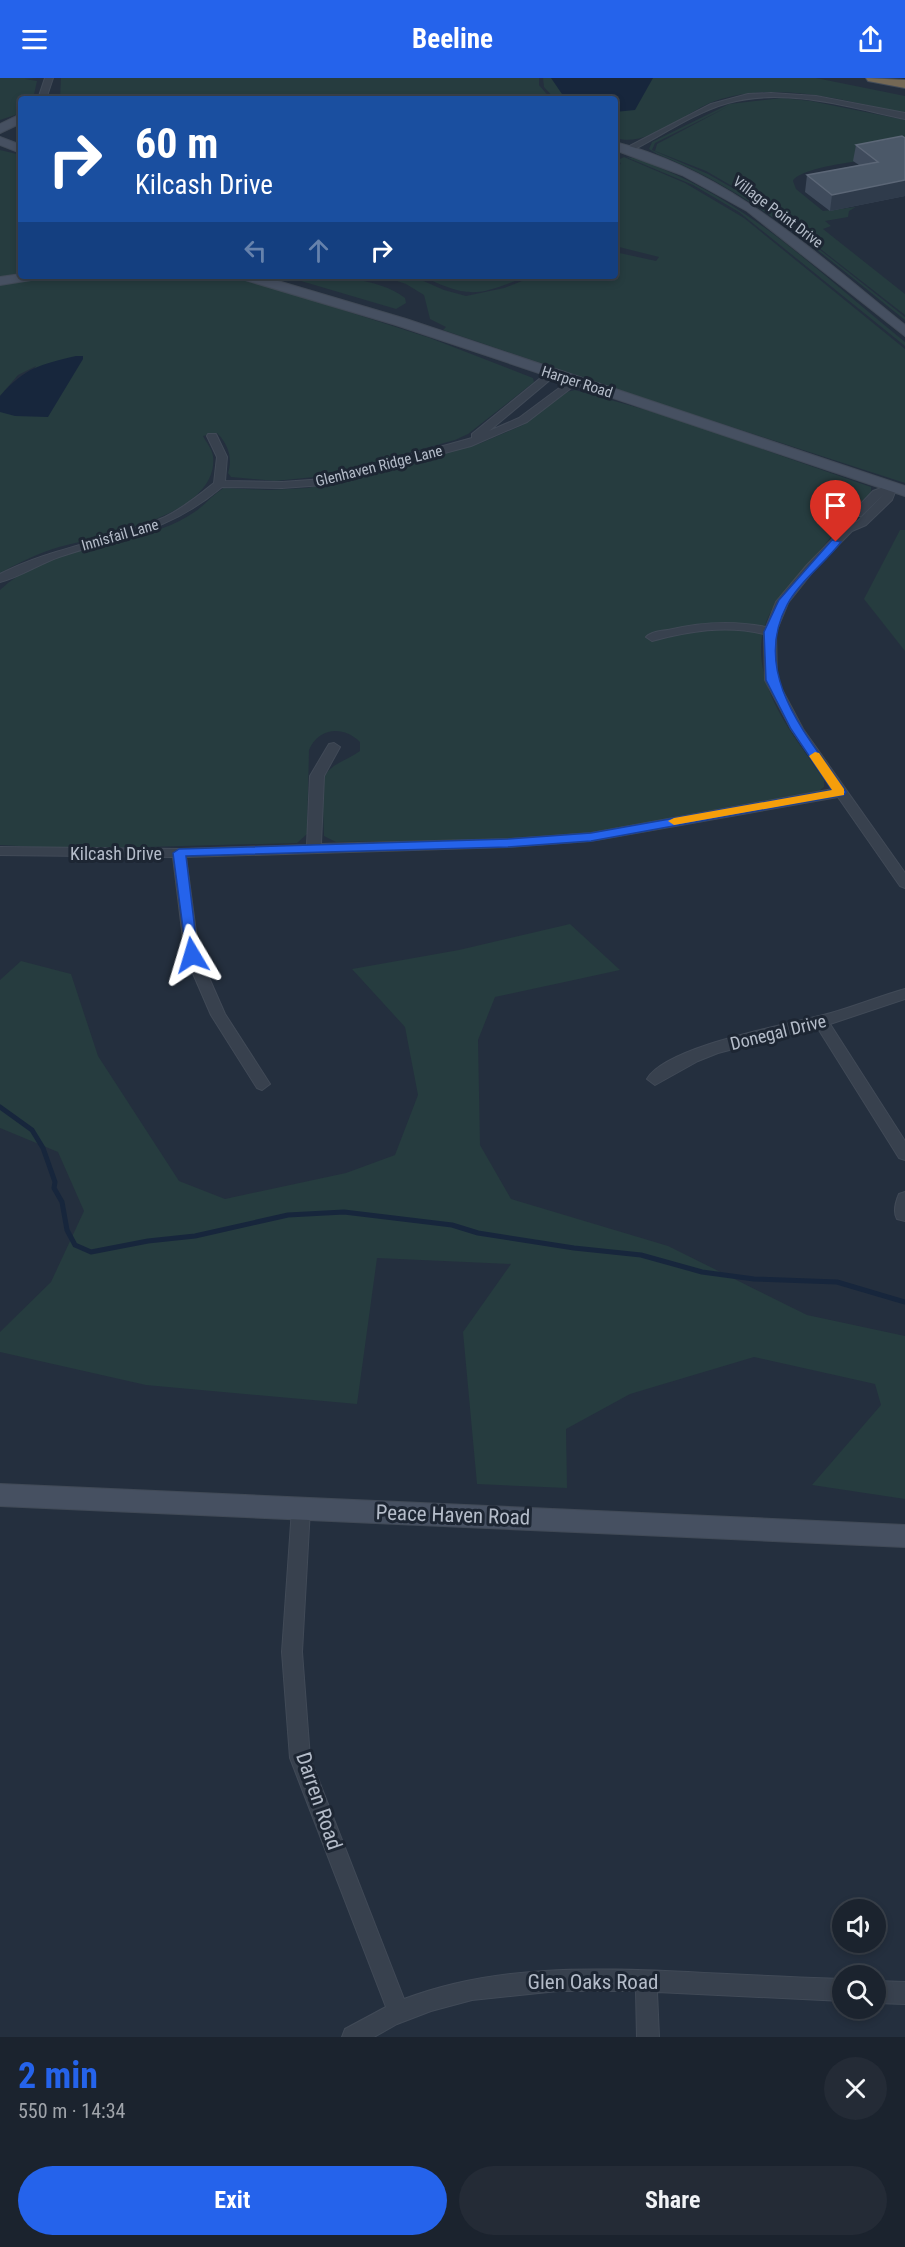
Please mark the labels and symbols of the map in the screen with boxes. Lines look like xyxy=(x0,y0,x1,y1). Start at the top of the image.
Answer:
street label: Village Point Drive xyxy=(729,172,827,252)
street label: Harper Road xyxy=(539,362,615,402)
street label: Glenhaven Ridge Lane xyxy=(314,442,444,490)
pin xyxy=(810,480,861,542)
street label: Innisfail Lane xyxy=(79,515,161,555)
street label: Kilcash Drive xyxy=(70,843,162,864)
position arrow xyxy=(160,923,224,987)
street label: Donegal Drive xyxy=(728,1010,828,1054)
street label: Peace Haven Road xyxy=(375,1500,531,1530)
street label: Darren Road xyxy=(291,1749,347,1853)
street label: Glen Oaks Road xyxy=(528,1970,658,1994)

